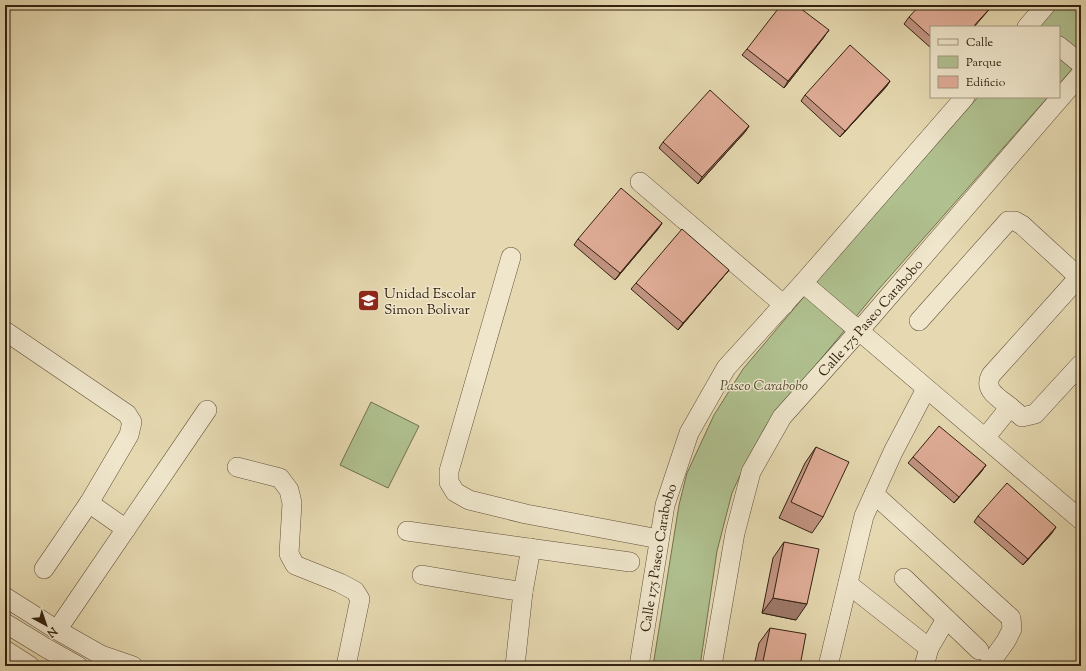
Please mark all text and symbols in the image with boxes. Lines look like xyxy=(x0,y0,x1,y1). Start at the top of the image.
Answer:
legend xyxy=(930,26,1060,98)
text: Calle xyxy=(966,34,994,52)
text: Parque xyxy=(966,54,1002,72)
text: Edificio xyxy=(966,74,1006,92)
street label: Calle 175 Paseo Carabobo xyxy=(814,255,929,382)
place label: Unidad Escolar Simon Bolivar xyxy=(384,285,477,321)
school or university icon: Unidad Escolar Simon Bolivar xyxy=(356,288,382,314)
park label: Paseo Carabobo xyxy=(720,377,808,397)
street label: Calle 175 Paseo Carabobo xyxy=(637,481,684,634)
north arrow xyxy=(26,605,66,645)
text: N xyxy=(43,622,61,641)

